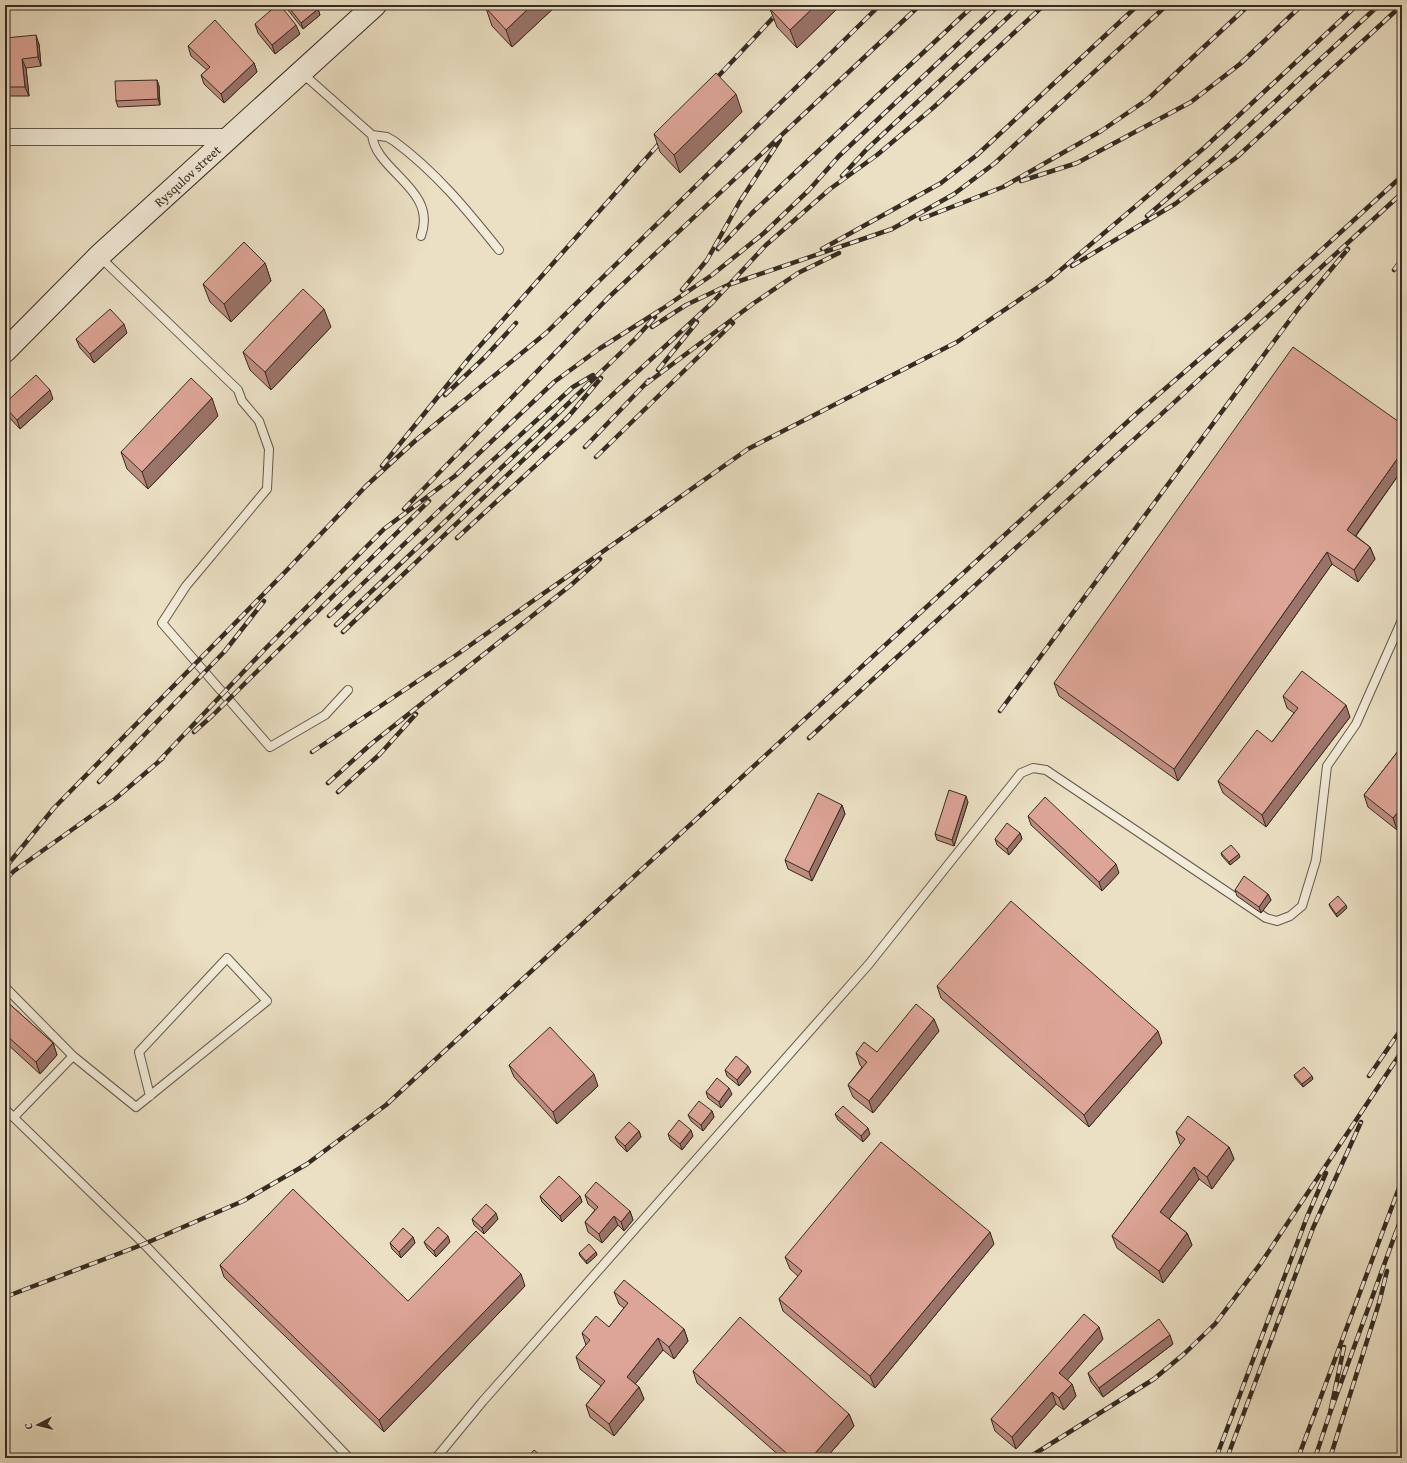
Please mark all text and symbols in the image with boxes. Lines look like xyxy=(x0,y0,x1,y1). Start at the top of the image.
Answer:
street label: Rysqulov street xyxy=(150,140,225,211)
north arrow xyxy=(18,1405,58,1445)
text: С xyxy=(20,1422,36,1430)

